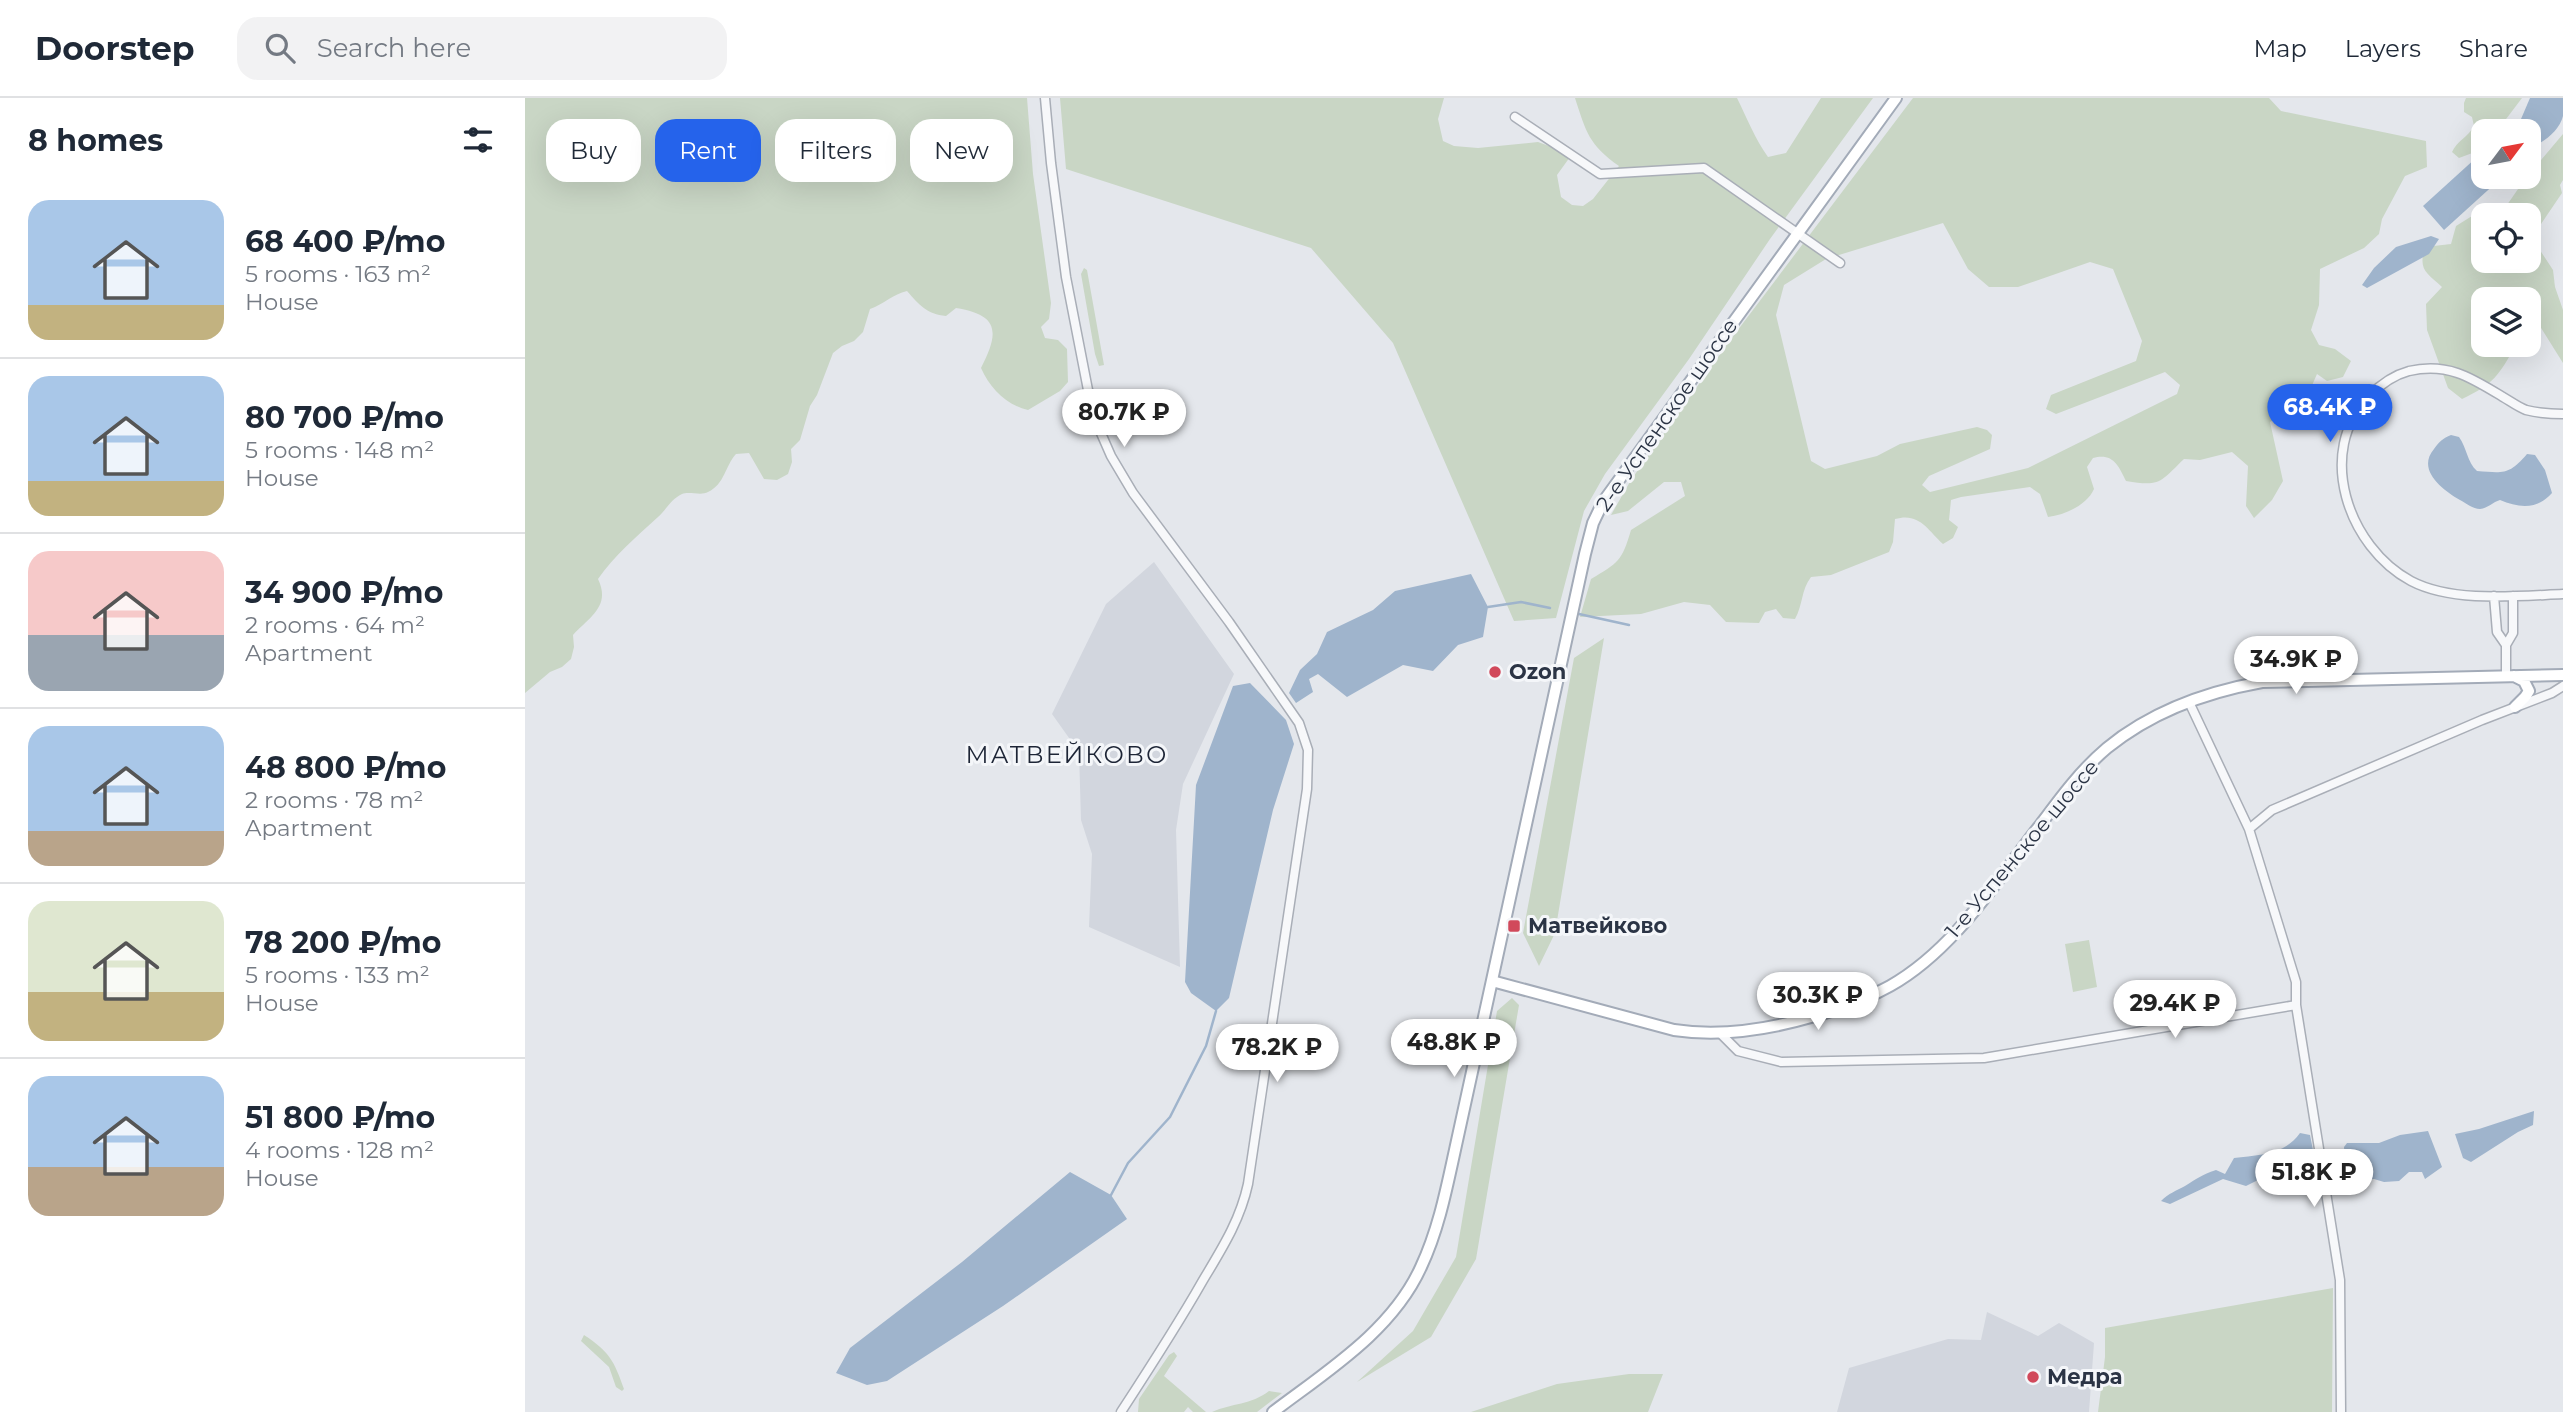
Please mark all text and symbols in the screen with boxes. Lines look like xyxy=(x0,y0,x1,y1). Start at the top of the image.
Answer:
search box xyxy=(237,17,727,80)
text: Doorstep xyxy=(35,28,195,68)
icon: search xyxy=(261,29,299,67)
text: Search here xyxy=(317,32,471,64)
text: Map xyxy=(2253,34,2307,63)
text: Layers xyxy=(2345,34,2421,63)
text: Share xyxy=(2459,34,2528,63)
chip: Buy xyxy=(546,119,641,182)
chip: Rent xyxy=(655,119,761,182)
chip: Filters xyxy=(775,119,896,182)
chip: New xyxy=(910,119,1013,182)
north arrow xyxy=(2471,119,2541,189)
map controls xyxy=(2471,119,2541,357)
icon: filters xyxy=(459,121,497,159)
text: 8 homes xyxy=(28,122,163,159)
button: locate xyxy=(2471,203,2541,273)
text: 68 400 ₽/mo xyxy=(245,223,445,260)
icon: home xyxy=(84,228,168,312)
text: 5 rooms · 163 m² xyxy=(245,260,431,288)
button: layers xyxy=(2471,287,2541,357)
text: House xyxy=(245,288,319,316)
street label: 2-е Успенское шоссе xyxy=(1591,314,1743,516)
pin: 68.4K ₽ xyxy=(2265,384,2395,444)
pin: 80.7K ₽ xyxy=(1059,390,1189,449)
text: 68.4K ₽ xyxy=(2283,393,2377,421)
text: 80.7K ₽ xyxy=(1078,398,1170,426)
text: 80 700 ₽/mo xyxy=(245,399,444,436)
icon: home xyxy=(84,404,168,488)
text: 5 rooms · 148 m² xyxy=(245,436,434,464)
text: House xyxy=(245,464,319,492)
text: 34 900 ₽/mo xyxy=(245,574,443,611)
icon: home xyxy=(84,579,168,663)
text: 2 rooms · 64 m² xyxy=(245,611,425,639)
pin: 34.9K ₽ xyxy=(2231,636,2361,696)
text: Apartment xyxy=(245,639,373,667)
text: 34.9K ₽ xyxy=(2250,645,2342,673)
place label: Ozon xyxy=(1509,659,1566,684)
marker: Ozon xyxy=(1487,664,1503,680)
district label: МАТВЕЙКОВО xyxy=(966,740,1168,769)
text: 48 800 ₽/mo xyxy=(245,749,446,786)
icon: home xyxy=(84,754,168,838)
street label: 1-е Успенское шоссе xyxy=(1940,754,2104,943)
text: 2 rooms · 78 m² xyxy=(245,786,423,814)
text: Apartment xyxy=(245,814,373,842)
place label: Матвейково xyxy=(1528,913,1668,938)
marker: Матвейково xyxy=(1506,918,1522,934)
text: 78 200 ₽/mo xyxy=(245,924,441,961)
icon: home xyxy=(84,929,168,1013)
text: 5 rooms · 133 m² xyxy=(245,961,430,989)
pin: 30.3K ₽ xyxy=(1753,972,1883,1032)
text: 30.3K ₽ xyxy=(1773,981,1863,1009)
pin: 29.4K ₽ xyxy=(2110,981,2240,1040)
text: House xyxy=(245,989,319,1017)
text: 29.4K ₽ xyxy=(2129,989,2221,1017)
pin: 48.8K ₽ xyxy=(1389,1020,1519,1079)
pin: 78.2K ₽ xyxy=(1212,1024,1342,1084)
text: 48.8K ₽ xyxy=(1407,1028,1501,1056)
text: 78.2K ₽ xyxy=(1232,1033,1322,1061)
text: 51 800 ₽/mo xyxy=(245,1099,435,1136)
icon: home xyxy=(84,1104,168,1188)
text: 4 rooms · 128 m² xyxy=(245,1136,434,1164)
pin: 51.8K ₽ xyxy=(2249,1150,2379,1209)
text: 51.8K ₽ xyxy=(2271,1158,2357,1186)
text: House xyxy=(245,1164,319,1192)
place label: Медра xyxy=(2047,1364,2122,1389)
marker: Медра xyxy=(2025,1369,2041,1385)

